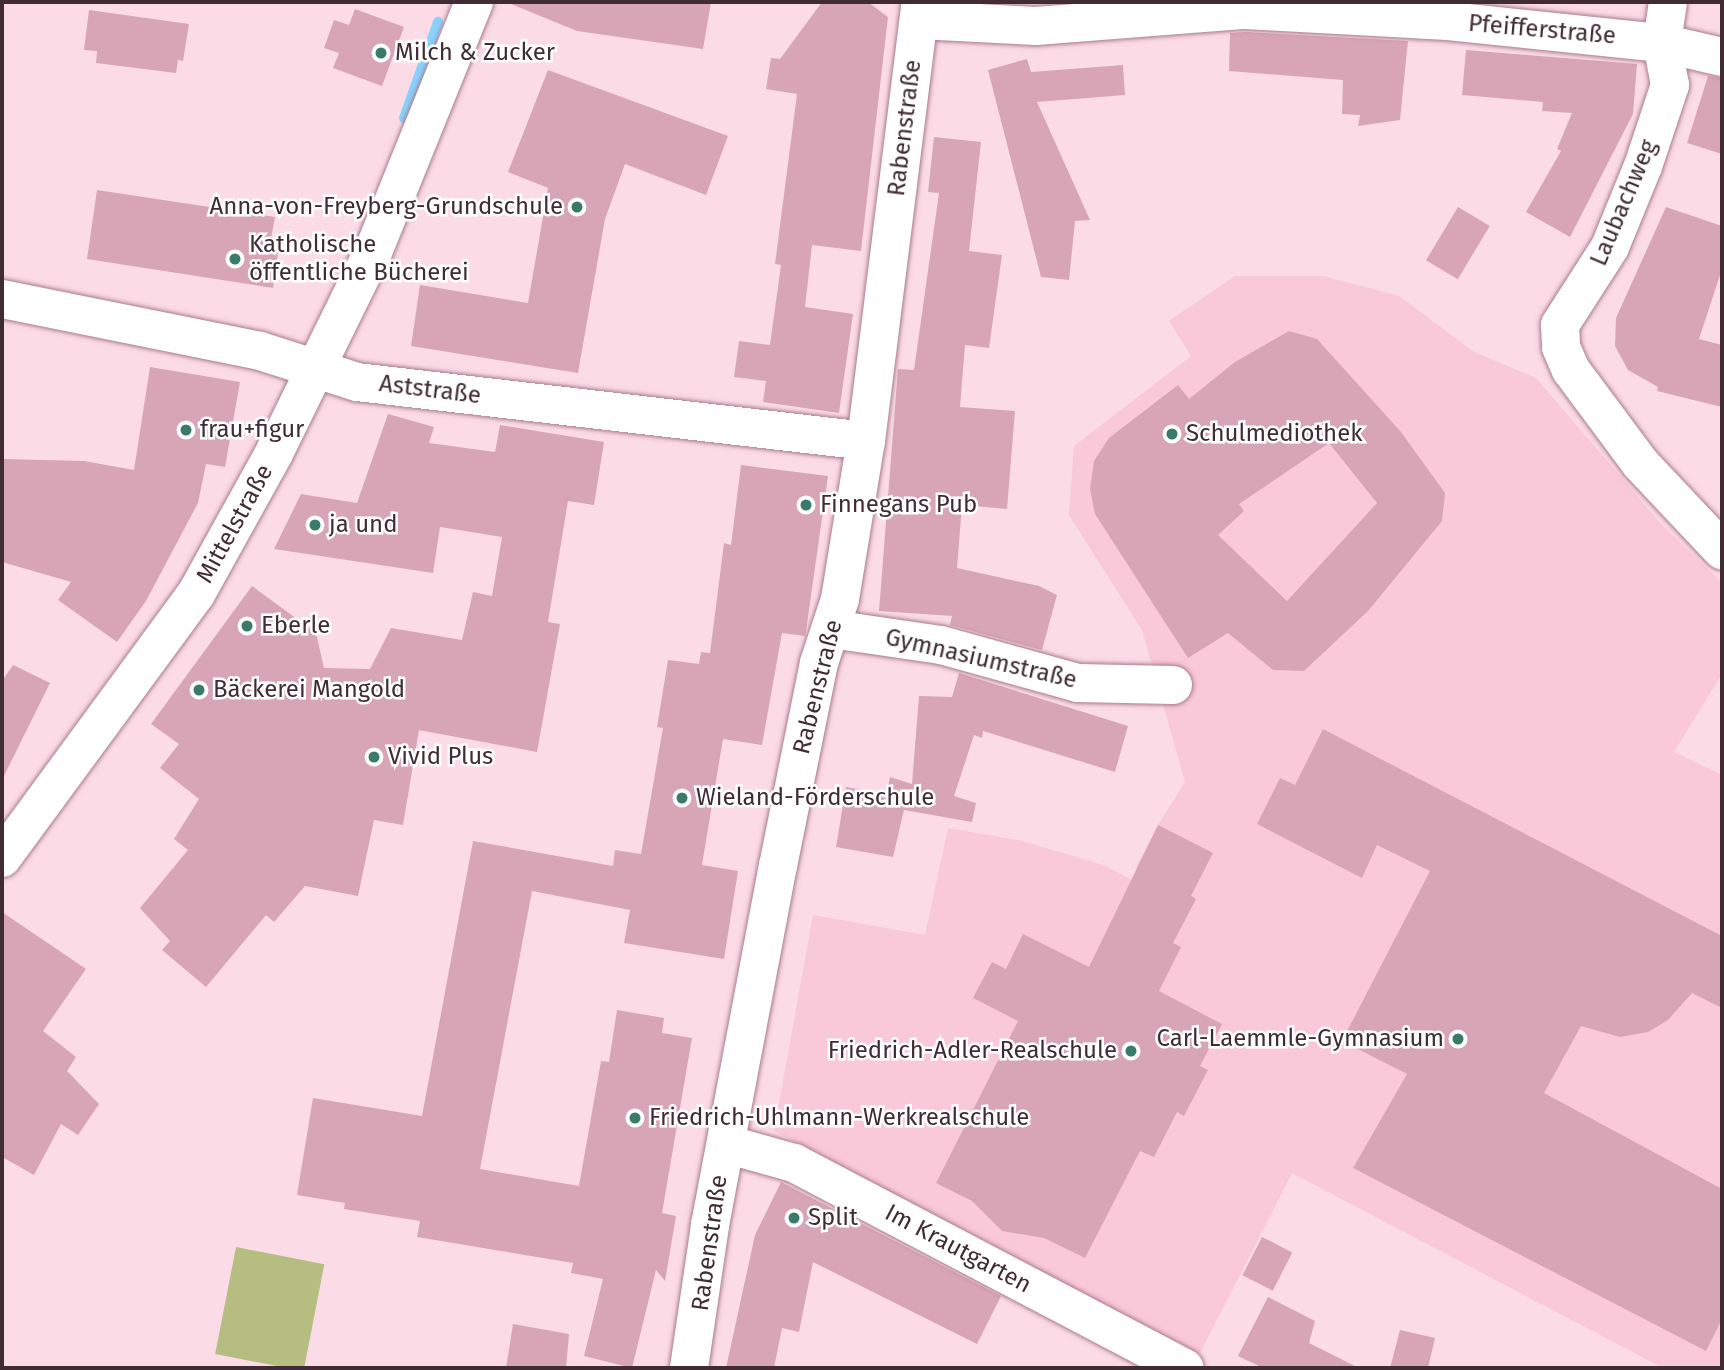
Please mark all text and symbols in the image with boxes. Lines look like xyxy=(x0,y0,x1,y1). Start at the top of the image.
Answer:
street label: Pfeifferstraße xyxy=(1467,9,1617,51)
place label: Milch & Zucker xyxy=(395,39,555,67)
marker: Milch & Zucker xyxy=(373,45,389,61)
street label: Rabenstraße xyxy=(882,58,928,198)
street label: Laubachweg xyxy=(1585,136,1663,270)
place label: Anna-von-Freyberg-Grundschule xyxy=(209,193,563,221)
marker: Anna-von-Freyberg-Grundschule xyxy=(569,199,585,215)
place label: Katholische öffentliche Bücherei xyxy=(249,231,469,287)
marker: Katholische öffentliche Bücherei xyxy=(227,251,243,267)
street label: Aststraße xyxy=(377,369,483,411)
place label: frau+figur xyxy=(200,416,304,444)
place label: Schulmediothek xyxy=(1186,420,1362,448)
marker: frau+figur xyxy=(178,422,194,438)
marker: Schulmediothek xyxy=(1164,426,1180,442)
street label: Mittelstraße xyxy=(191,460,279,588)
place label: Finnegans Pub xyxy=(820,491,977,519)
marker: Finnegans Pub xyxy=(798,497,814,513)
place label: ja und xyxy=(329,511,398,539)
marker: ja und xyxy=(307,517,323,533)
place label: Eberle xyxy=(261,612,330,640)
street label: Rabenstraße xyxy=(787,617,849,757)
marker: Eberle xyxy=(239,618,255,634)
street label: Gymnasiumstraße xyxy=(882,623,1080,695)
place label: Bäckerei Mangold xyxy=(213,676,405,704)
marker: Bäckerei Mangold xyxy=(191,682,207,698)
place label: Vivid Plus xyxy=(388,743,493,771)
marker: Vivid Plus xyxy=(366,749,382,765)
place label: Wieland-Förderschule xyxy=(696,784,934,812)
marker: Wieland-Förderschule xyxy=(674,790,690,806)
place label: Carl-Laemmle-Gymnasium xyxy=(1156,1025,1444,1053)
marker: Carl-Laemmle-Gymnasium xyxy=(1450,1031,1466,1047)
place label: Friedrich-Adler-Realschule xyxy=(828,1037,1117,1065)
marker: Friedrich-Adler-Realschule xyxy=(1123,1043,1139,1059)
place label: Friedrich-Uhlmann-Werkrealschule xyxy=(649,1104,1029,1132)
marker: Friedrich-Uhlmann-Werkrealschule xyxy=(627,1110,643,1126)
street label: Rabenstraße xyxy=(686,1173,734,1313)
street label: Im Krautgarten xyxy=(880,1198,1036,1300)
place label: Split xyxy=(808,1204,858,1232)
marker: Split xyxy=(786,1210,802,1226)

